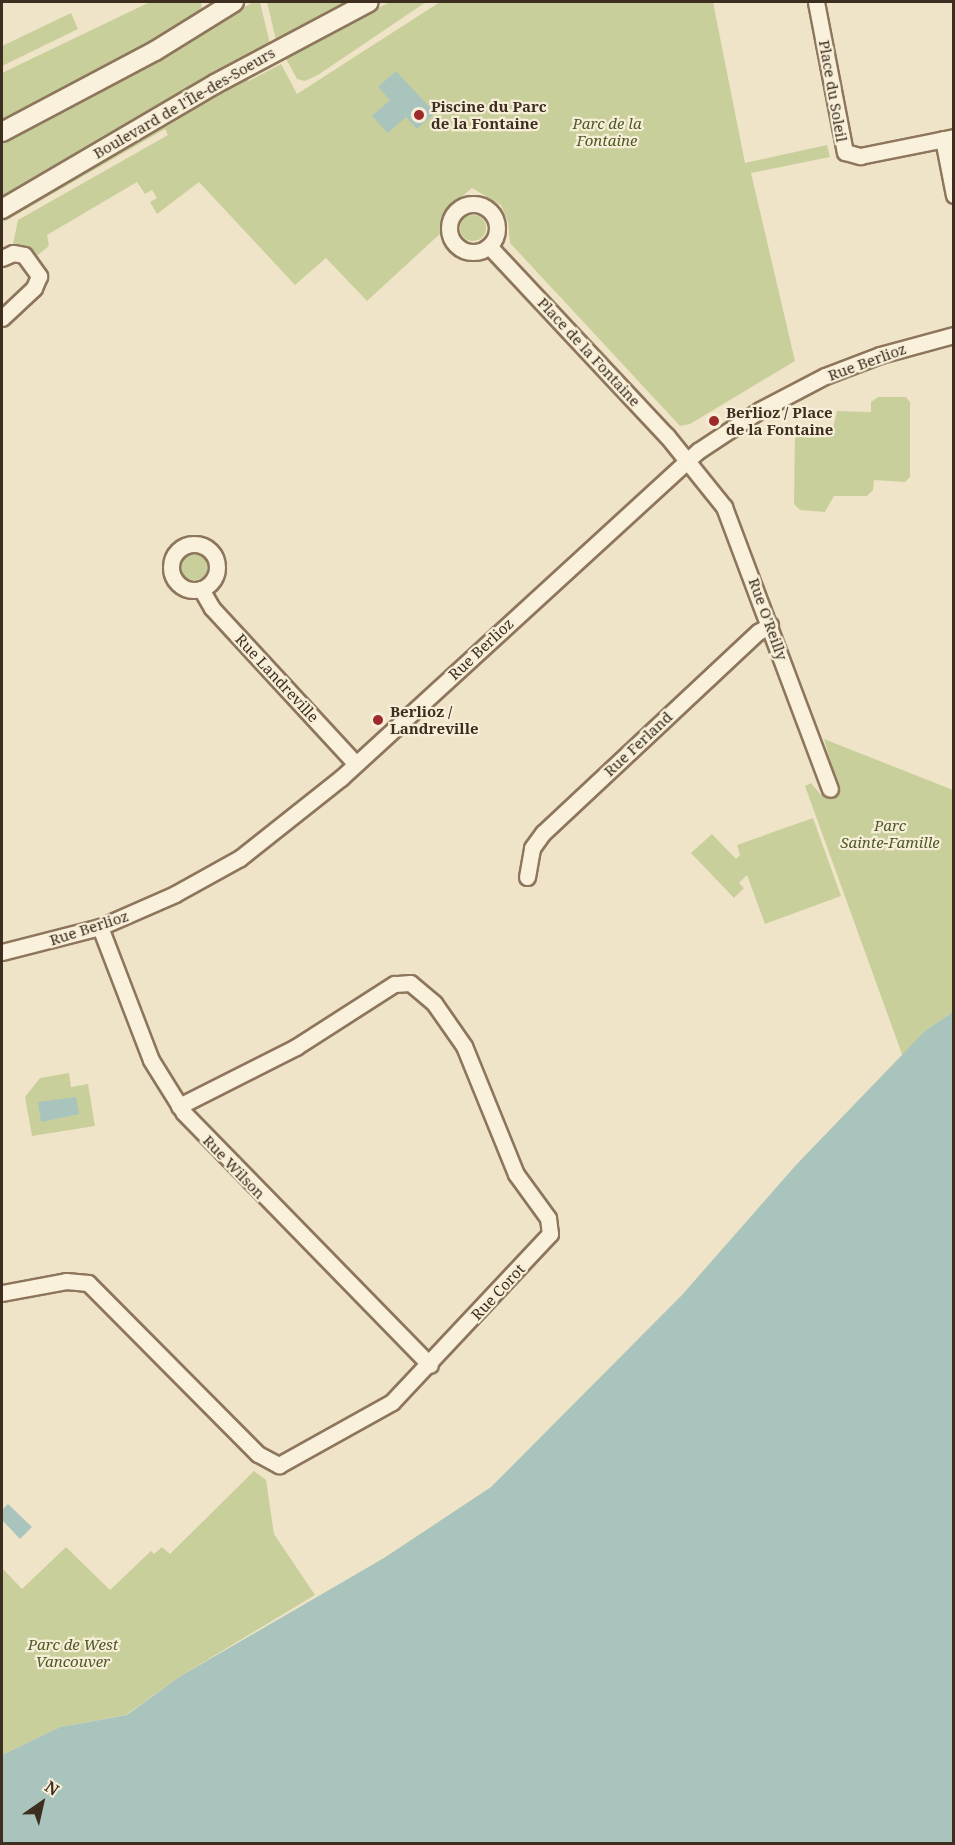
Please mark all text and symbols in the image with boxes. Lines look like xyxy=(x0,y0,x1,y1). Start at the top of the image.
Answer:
street label: Place du Soleil xyxy=(815,39,851,143)
street label: Boulevard de l'Île-des-Soeurs xyxy=(90,44,278,162)
place label: Piscine du Parc de la Fontaine xyxy=(431,97,547,132)
marker: Piscine du Parc de la Fontaine xyxy=(412,108,426,122)
park label: Parc de la Fontaine xyxy=(572,114,642,149)
street label: Place de la Fontaine xyxy=(534,294,644,410)
street label: Rue Berlioz xyxy=(825,340,909,384)
place label: Berlioz / Place de la Fontaine xyxy=(726,403,833,438)
marker: Berlioz / Place de la Fontaine xyxy=(707,414,721,428)
street label: Rue O'Reilly xyxy=(745,575,791,663)
street label: Rue Berlioz xyxy=(445,614,517,684)
street label: Rue Landreville xyxy=(232,630,322,726)
place label: Berlioz / Landreville xyxy=(390,702,478,737)
street label: Rue Ferland xyxy=(600,708,676,780)
marker: Berlioz / Landreville xyxy=(371,713,385,727)
park label: Parc Sainte-Famille xyxy=(840,816,940,851)
street label: Rue Berlioz xyxy=(47,907,131,949)
street label: Rue Wilson xyxy=(199,1131,269,1203)
street label: Rue Corot xyxy=(467,1260,529,1324)
park label: Parc de West Vancouver xyxy=(28,1635,118,1670)
north arrow xyxy=(12,1773,72,1833)
text: N xyxy=(41,1775,63,1801)

